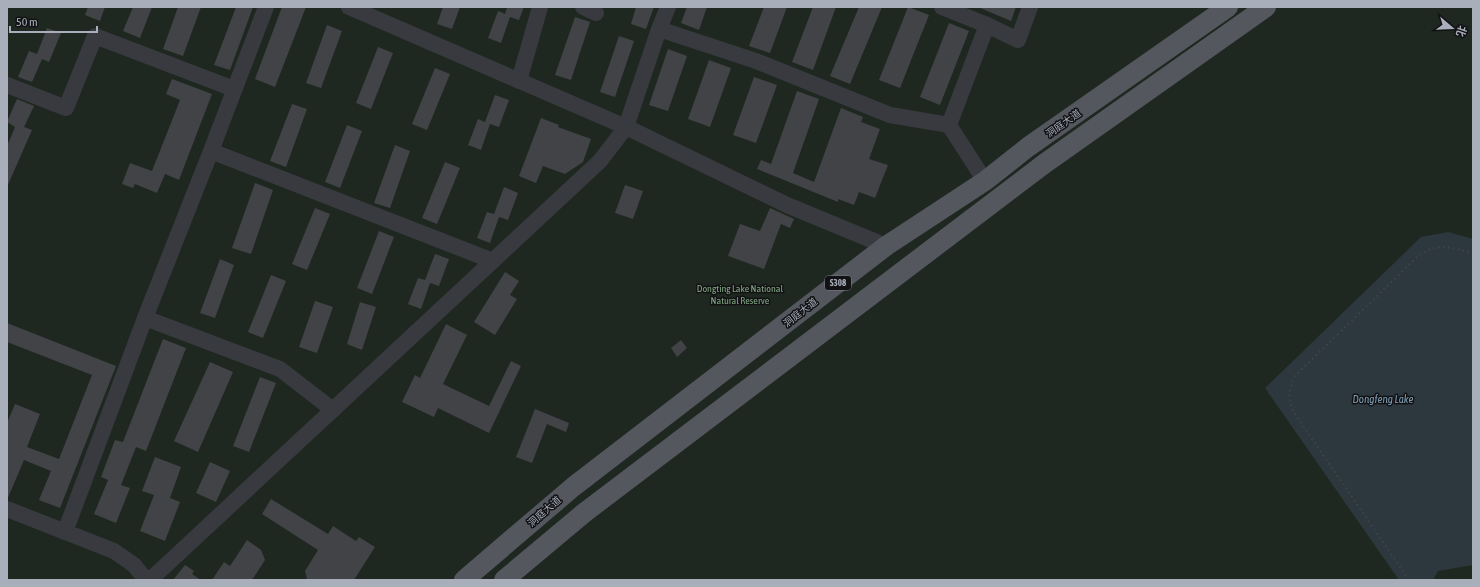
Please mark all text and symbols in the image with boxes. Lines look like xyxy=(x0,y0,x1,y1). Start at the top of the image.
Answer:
scale bar xyxy=(10,8,97,34)
north arrow xyxy=(1432,8,1472,48)
text: 50 m xyxy=(16,15,38,29)
text: 北 xyxy=(1454,24,1469,38)
street label: 洞庭大道 xyxy=(1044,107,1083,139)
road number: S308 xyxy=(825,276,851,290)
park label: Dongting Lake National Natural Reserve xyxy=(697,283,784,306)
street label: 洞庭大道 xyxy=(781,296,819,329)
water label: Dongfeng Lake xyxy=(1353,393,1413,405)
street label: 洞庭大道 xyxy=(526,494,563,529)

